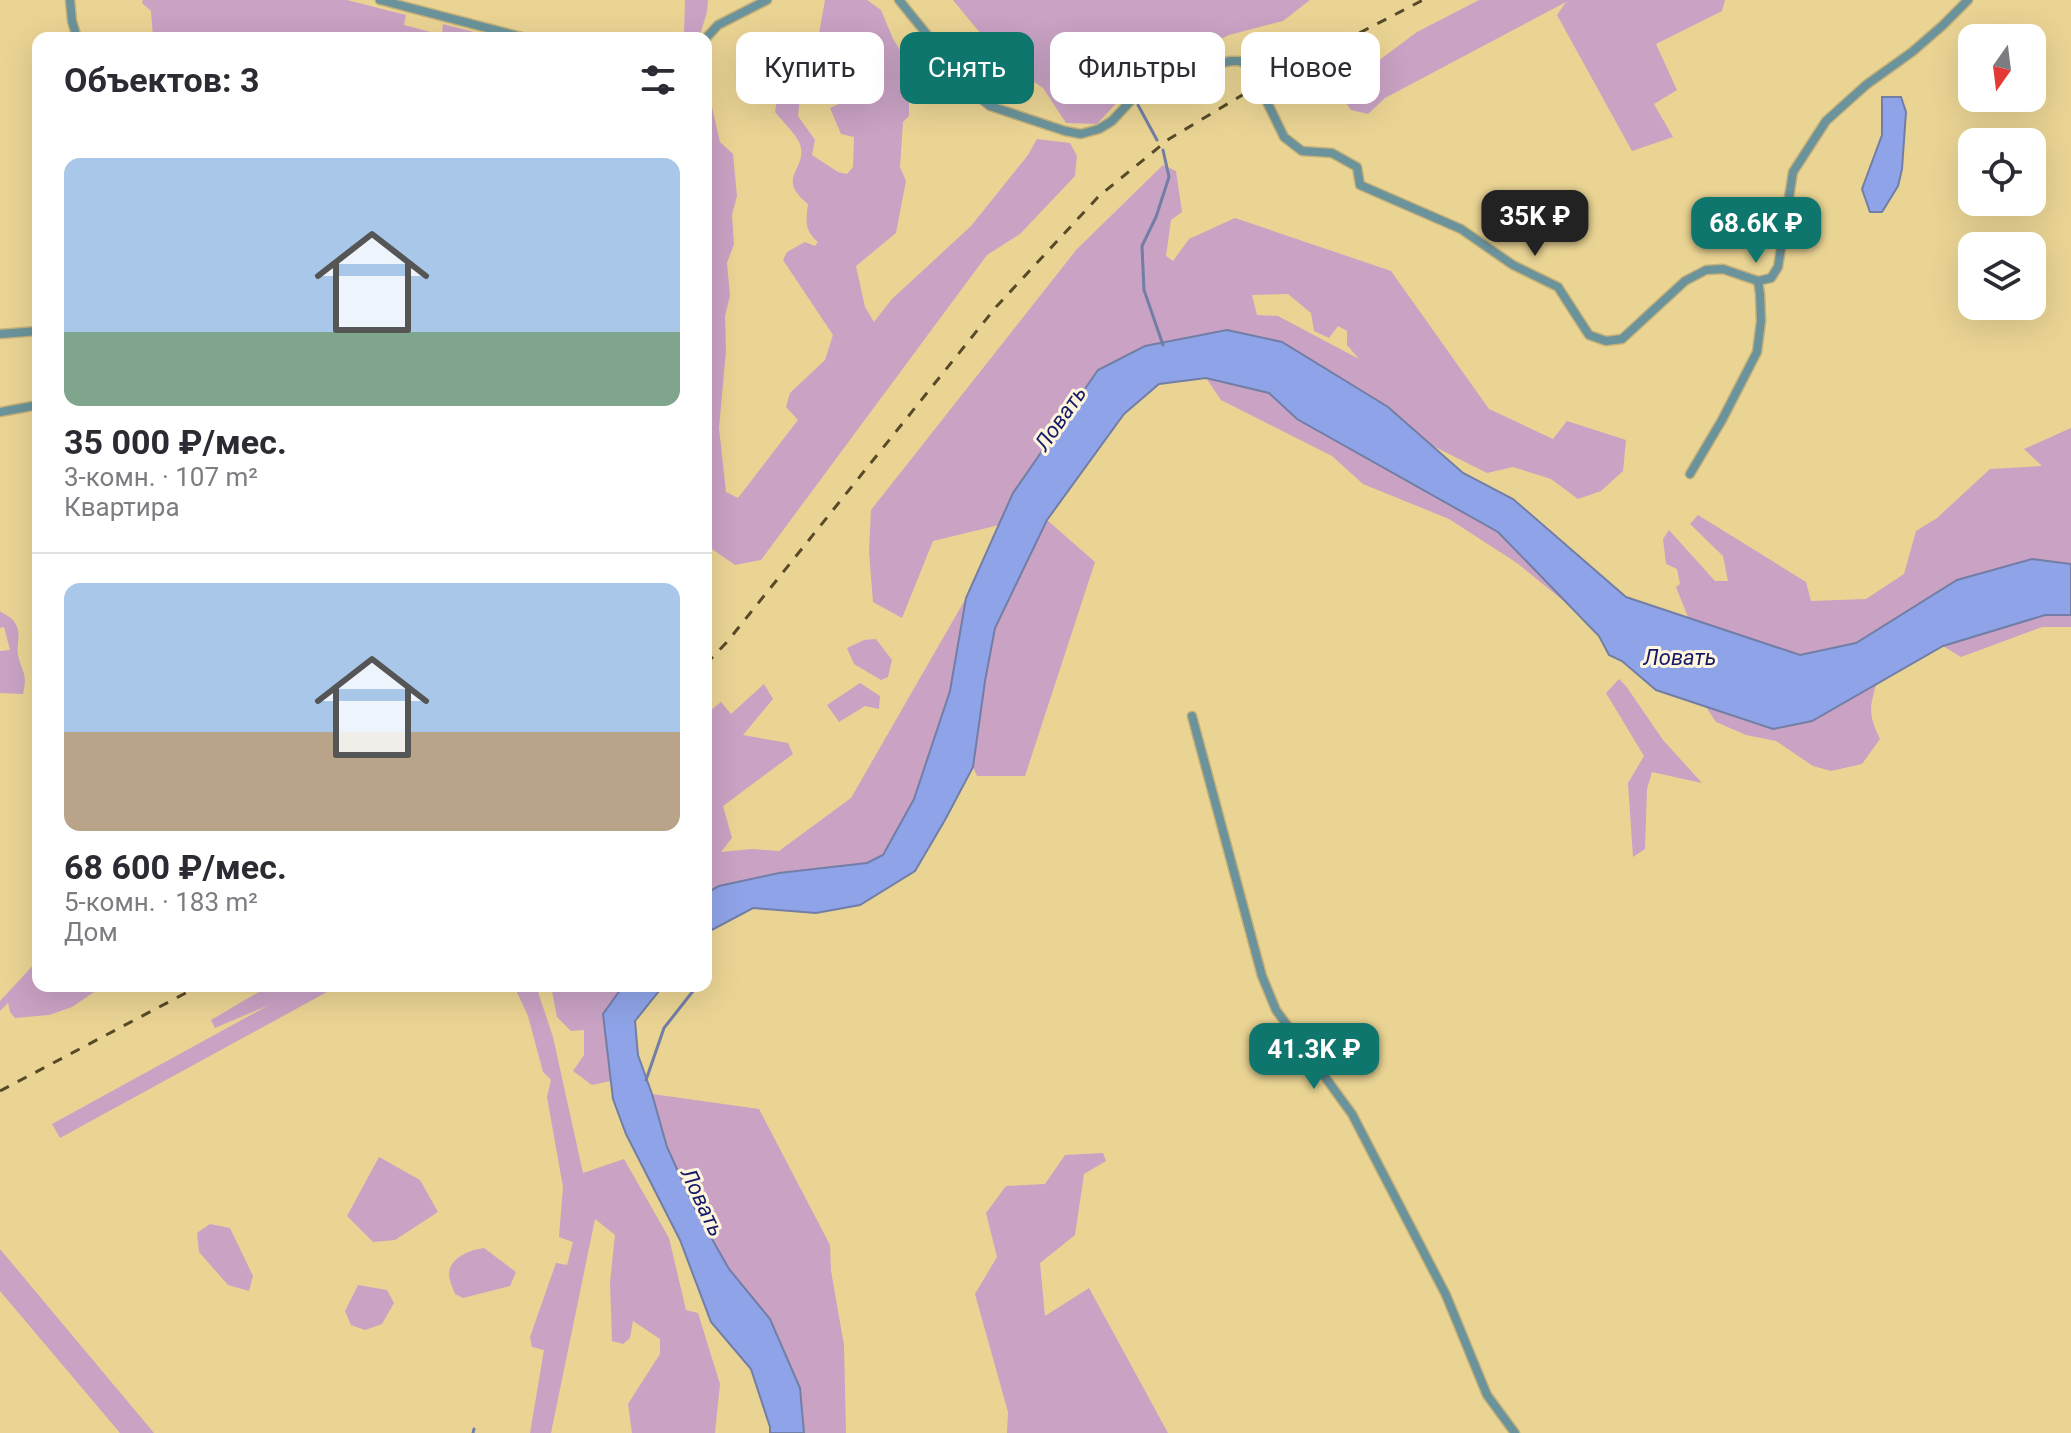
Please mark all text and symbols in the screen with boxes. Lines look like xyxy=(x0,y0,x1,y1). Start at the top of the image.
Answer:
north arrow xyxy=(1958,24,2046,112)
map controls xyxy=(1958,24,2046,320)
chip: Купить xyxy=(736,32,884,104)
chip: Снять xyxy=(900,32,1034,104)
chip: Фильтры xyxy=(1050,32,1225,104)
chip: Новое xyxy=(1241,32,1380,104)
icon: filters xyxy=(636,58,680,102)
text: Объектов: 3 xyxy=(64,60,259,100)
button: locate xyxy=(1958,128,2046,216)
pin: 35K ₽ xyxy=(1479,190,1591,258)
pin: 68.6K ₽ xyxy=(1682,197,1830,265)
text: 35K ₽ xyxy=(1499,201,1571,231)
text: 68.6K ₽ xyxy=(1709,208,1803,238)
icon: home xyxy=(300,210,444,354)
button: layers xyxy=(1958,232,2046,320)
water label: Ловать xyxy=(1029,381,1092,456)
text: 35 000 ₽/мес. xyxy=(64,422,287,462)
text: 3-комн. · 107 m² xyxy=(64,462,258,492)
text: Квартира xyxy=(64,492,180,522)
icon: home xyxy=(300,635,444,779)
water label: Ловать xyxy=(1643,645,1716,670)
text: 68 600 ₽/мес. xyxy=(64,847,287,887)
text: 5-комн. · 183 m² xyxy=(64,887,258,917)
text: Дом xyxy=(64,917,118,947)
pin: 41.3K ₽ xyxy=(1240,1023,1388,1091)
text: 41.3K ₽ xyxy=(1267,1034,1361,1064)
water label: Ловать xyxy=(675,1163,729,1240)

